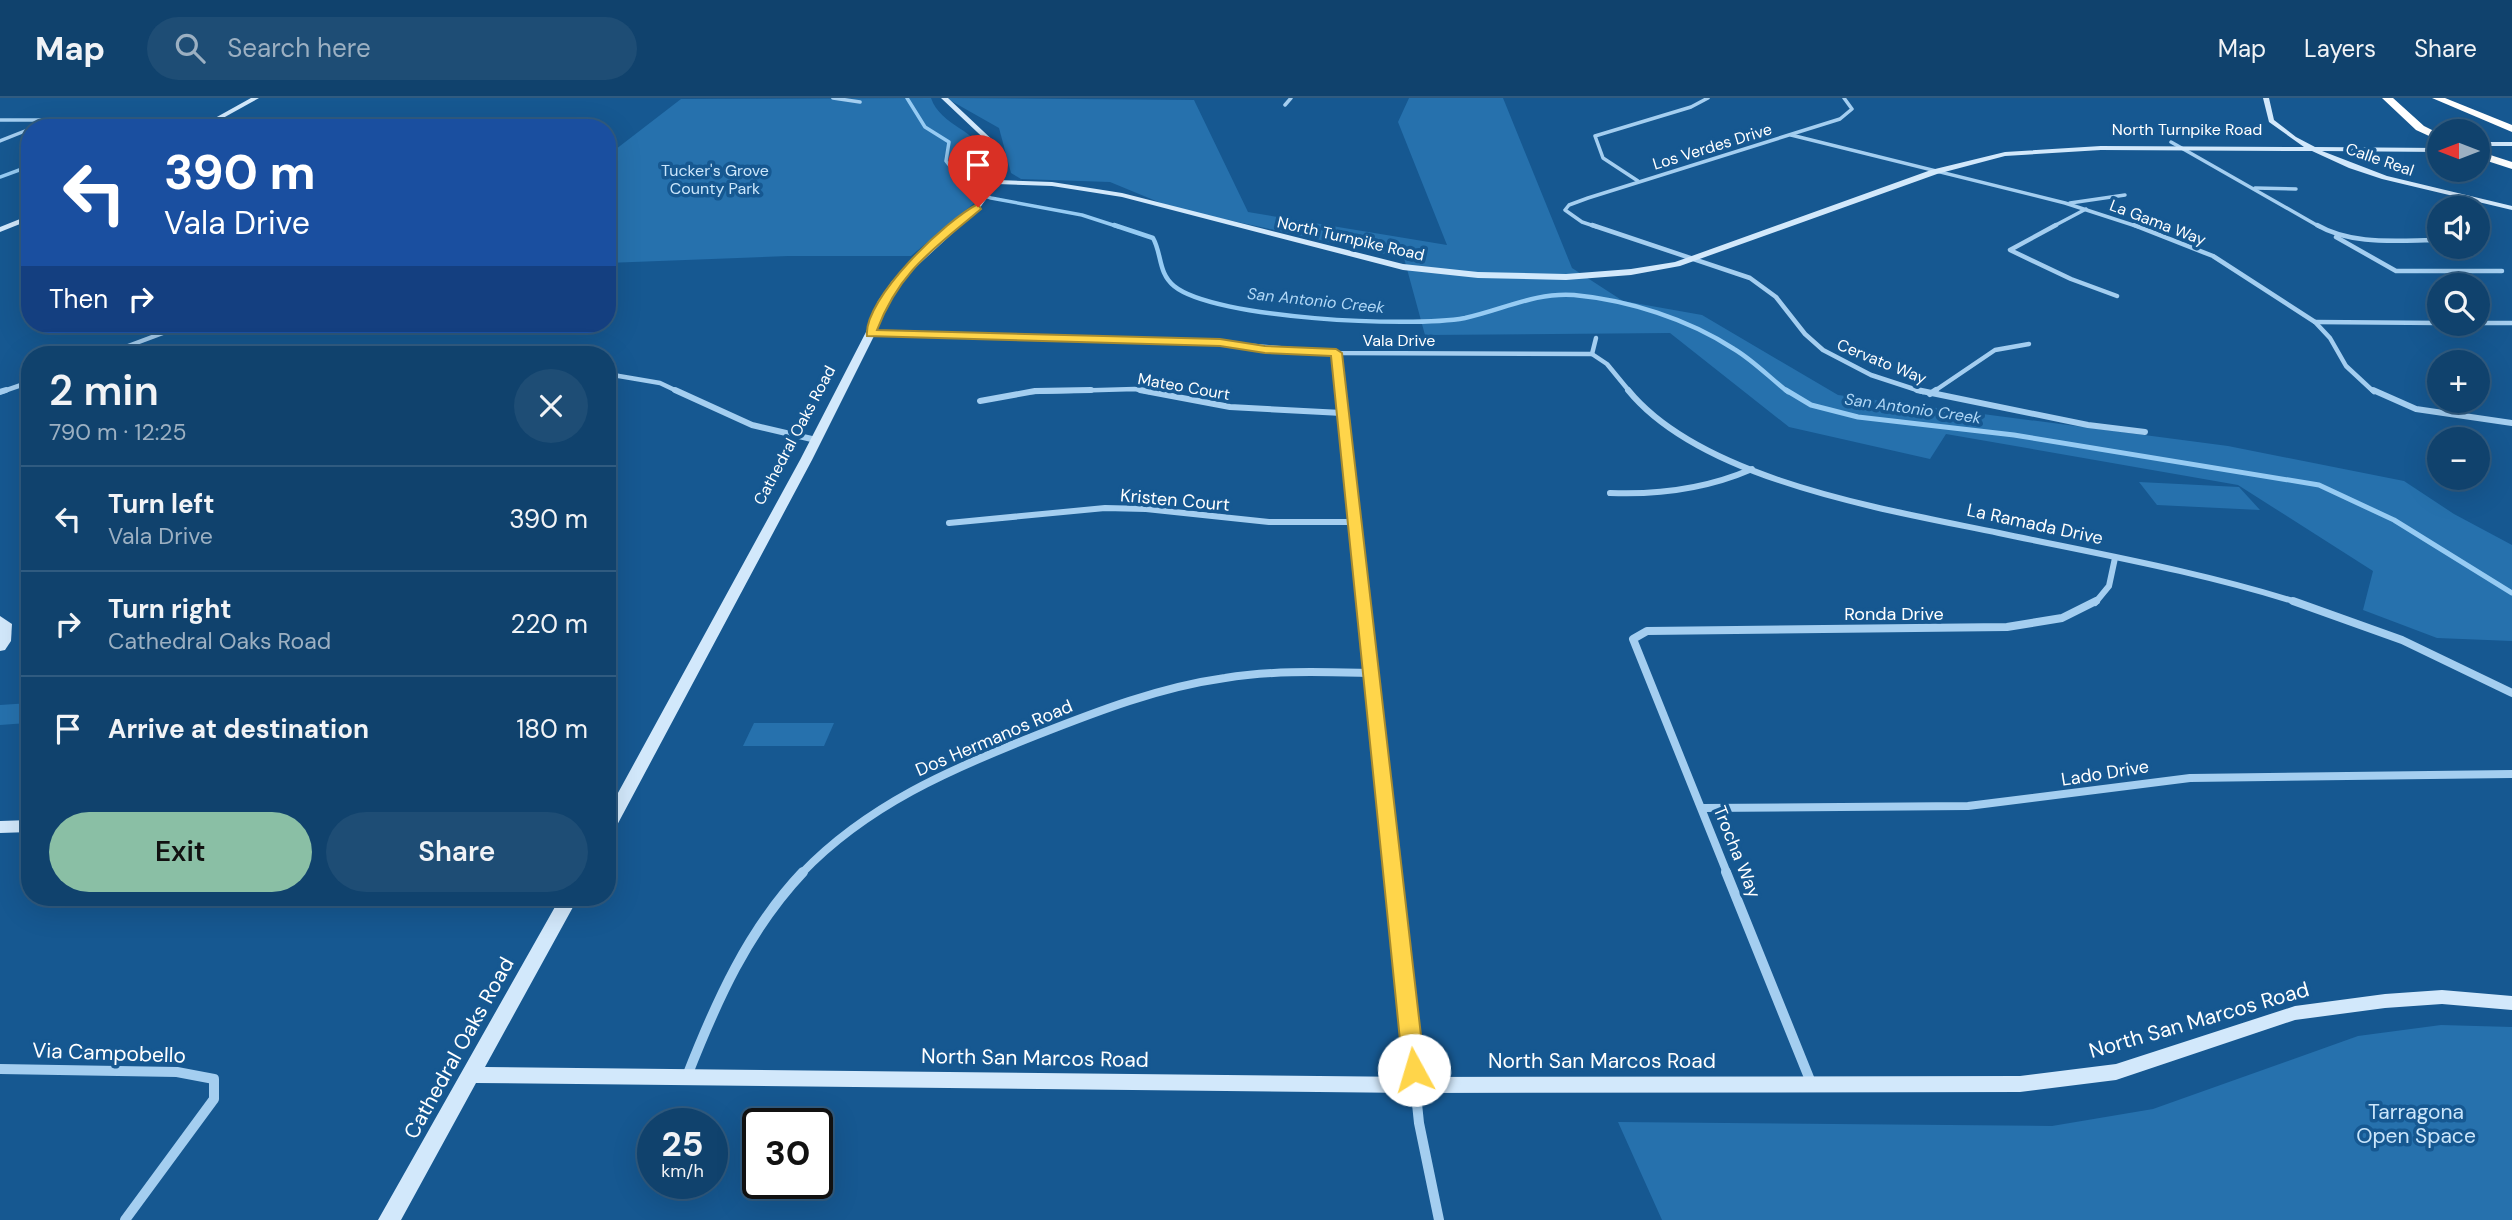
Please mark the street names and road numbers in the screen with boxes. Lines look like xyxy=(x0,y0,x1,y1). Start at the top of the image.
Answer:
street label: Los Verdes Drive xyxy=(1650,118,1774,175)
street label: North Turnpike Road xyxy=(2112,119,2262,140)
street label: Calle Real xyxy=(2343,138,2417,181)
street label: La Gama Way xyxy=(2107,194,2209,250)
street label: North Turnpike Road xyxy=(1275,211,1427,266)
street label: Vala Drive xyxy=(1363,330,1435,351)
street label: Cervato Way xyxy=(1834,334,1930,389)
street label: Cathedral Oaks Road xyxy=(749,362,840,509)
street label: Mateo Court xyxy=(1136,368,1232,405)
street label: Kristen Court xyxy=(1119,483,1231,517)
street label: La Ramada Drive xyxy=(1965,498,2105,550)
street label: Ronda Drive xyxy=(1844,602,1944,626)
street label: Dos Hermanos Road xyxy=(912,694,1076,782)
street label: Lado Drive xyxy=(2059,754,2151,792)
street label: Trocha Way xyxy=(1708,802,1766,902)
street label: Cathedral Oaks Road xyxy=(397,952,521,1144)
street label: North San Marcos Road xyxy=(2086,975,2312,1065)
street label: Via Campobello xyxy=(32,1036,186,1070)
street label: North San Marcos Road xyxy=(921,1042,1149,1074)
street label: North San Marcos Road xyxy=(1488,1047,1716,1075)

